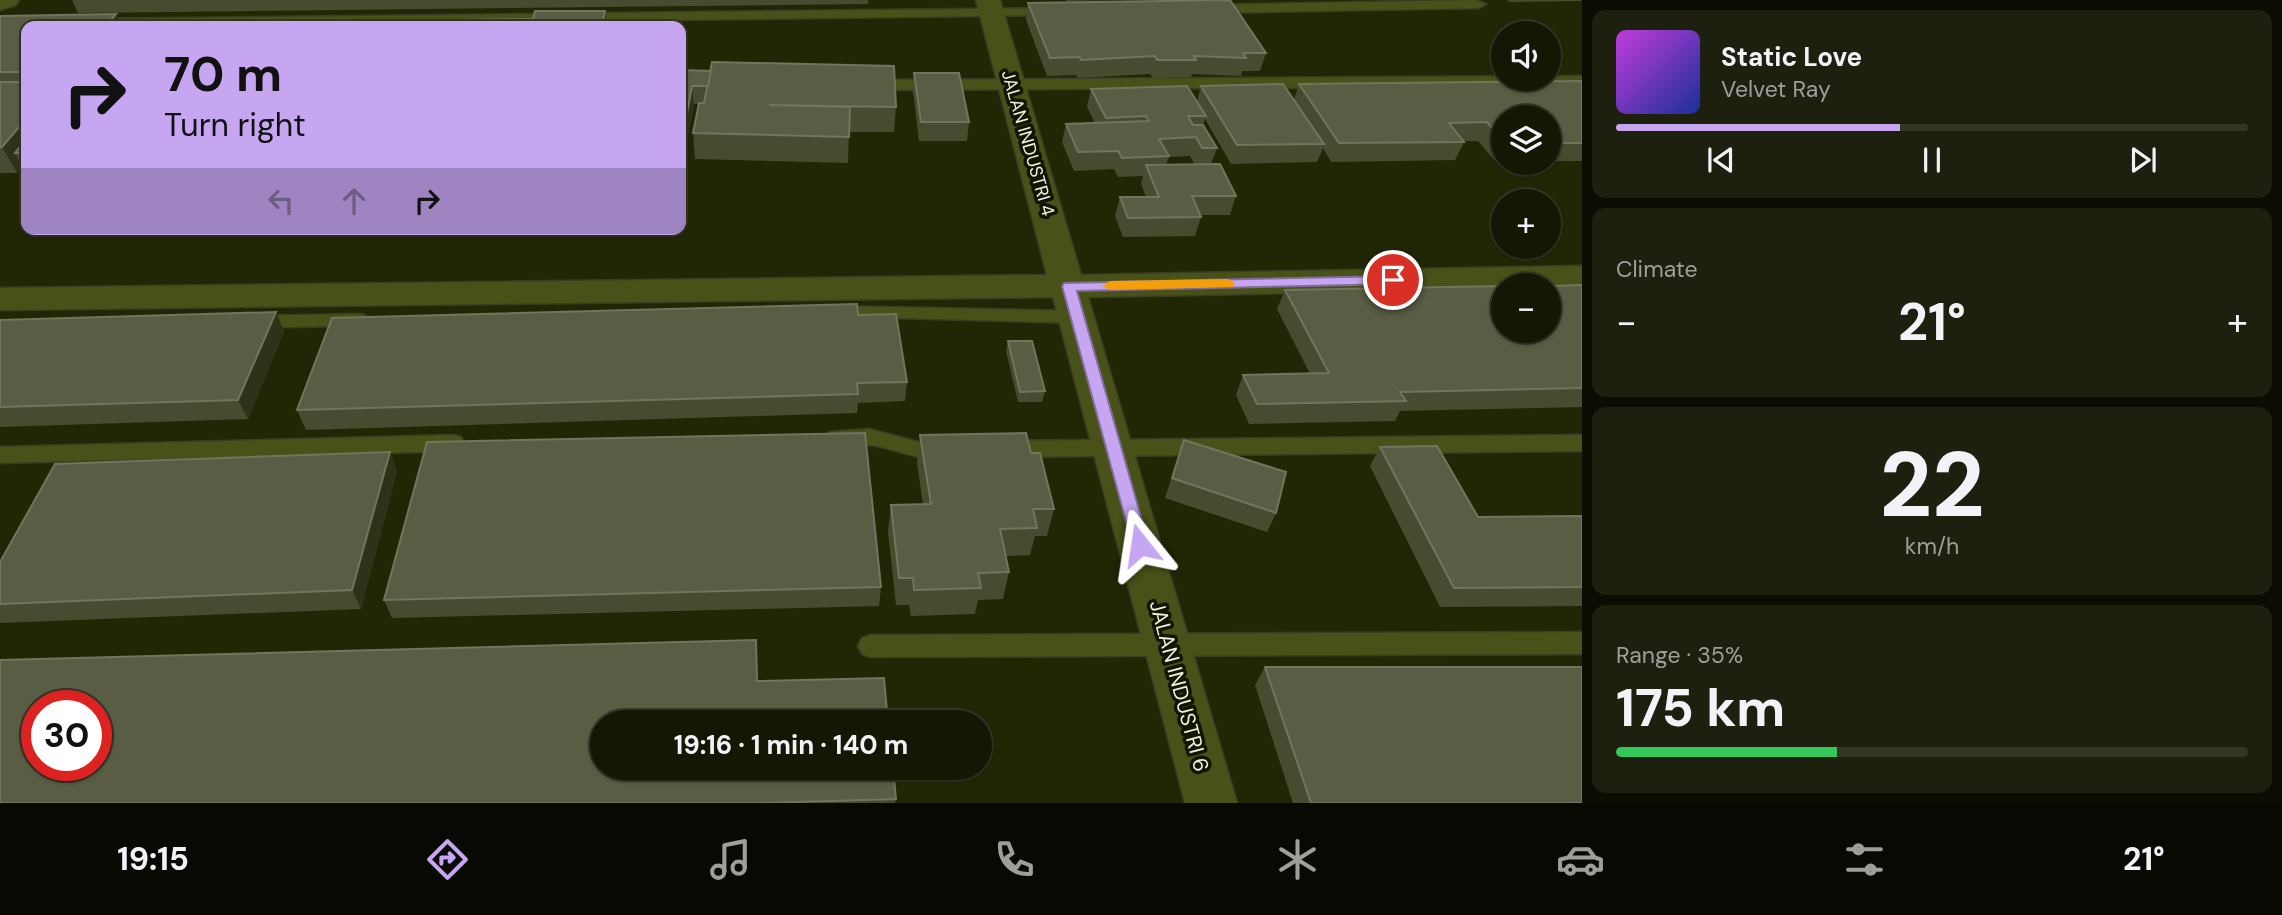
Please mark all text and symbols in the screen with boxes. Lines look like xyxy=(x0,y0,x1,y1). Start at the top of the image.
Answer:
map controls xyxy=(1491,21,1561,343)
button: sound xyxy=(1491,21,1561,91)
text: Static Love xyxy=(1721,40,1862,74)
text: 70 m xyxy=(164,42,282,106)
icon: right xyxy=(49,49,140,140)
street label: JALAN INDUSTRI 4 xyxy=(996,67,1060,219)
text: Velvet Ray xyxy=(1721,74,1831,104)
text: Turn right xyxy=(164,104,306,146)
button: layers xyxy=(1491,105,1561,175)
icon: previous xyxy=(1702,141,1740,179)
icon: pause xyxy=(1913,141,1951,179)
icon: next xyxy=(2124,141,2162,179)
icon: left xyxy=(262,182,300,220)
icon: ahead xyxy=(335,182,373,220)
icon: right xyxy=(408,182,446,220)
button: + xyxy=(1491,189,1561,259)
pin xyxy=(1363,250,1423,310)
text: Climate xyxy=(1616,254,1698,284)
icon: arrive xyxy=(1374,261,1412,299)
button: − xyxy=(1491,273,1561,343)
text: 21° xyxy=(1898,288,1966,356)
text: − xyxy=(1616,297,1637,347)
text: + xyxy=(2227,297,2248,347)
text: 22 xyxy=(1879,426,1985,544)
position arrow xyxy=(1103,508,1177,582)
text: km/h xyxy=(1905,531,1959,561)
street label: JALAN INDUSTRI 6 xyxy=(1143,597,1215,775)
text: Range · 35% xyxy=(1616,640,1743,670)
text: 175 km xyxy=(1616,674,1785,742)
speed limit sign: 30 xyxy=(21,690,112,781)
text: 19:16 · 1 min · 140 m xyxy=(674,728,908,762)
icon: directions xyxy=(423,835,472,884)
icon: music xyxy=(706,835,755,884)
icon: phone xyxy=(990,835,1039,884)
icon: climate xyxy=(1273,835,1322,884)
icon: car xyxy=(1556,835,1605,884)
icon: filters xyxy=(1840,835,1889,884)
text: 19:15 xyxy=(117,838,189,880)
text: 21° xyxy=(2123,838,2165,880)

